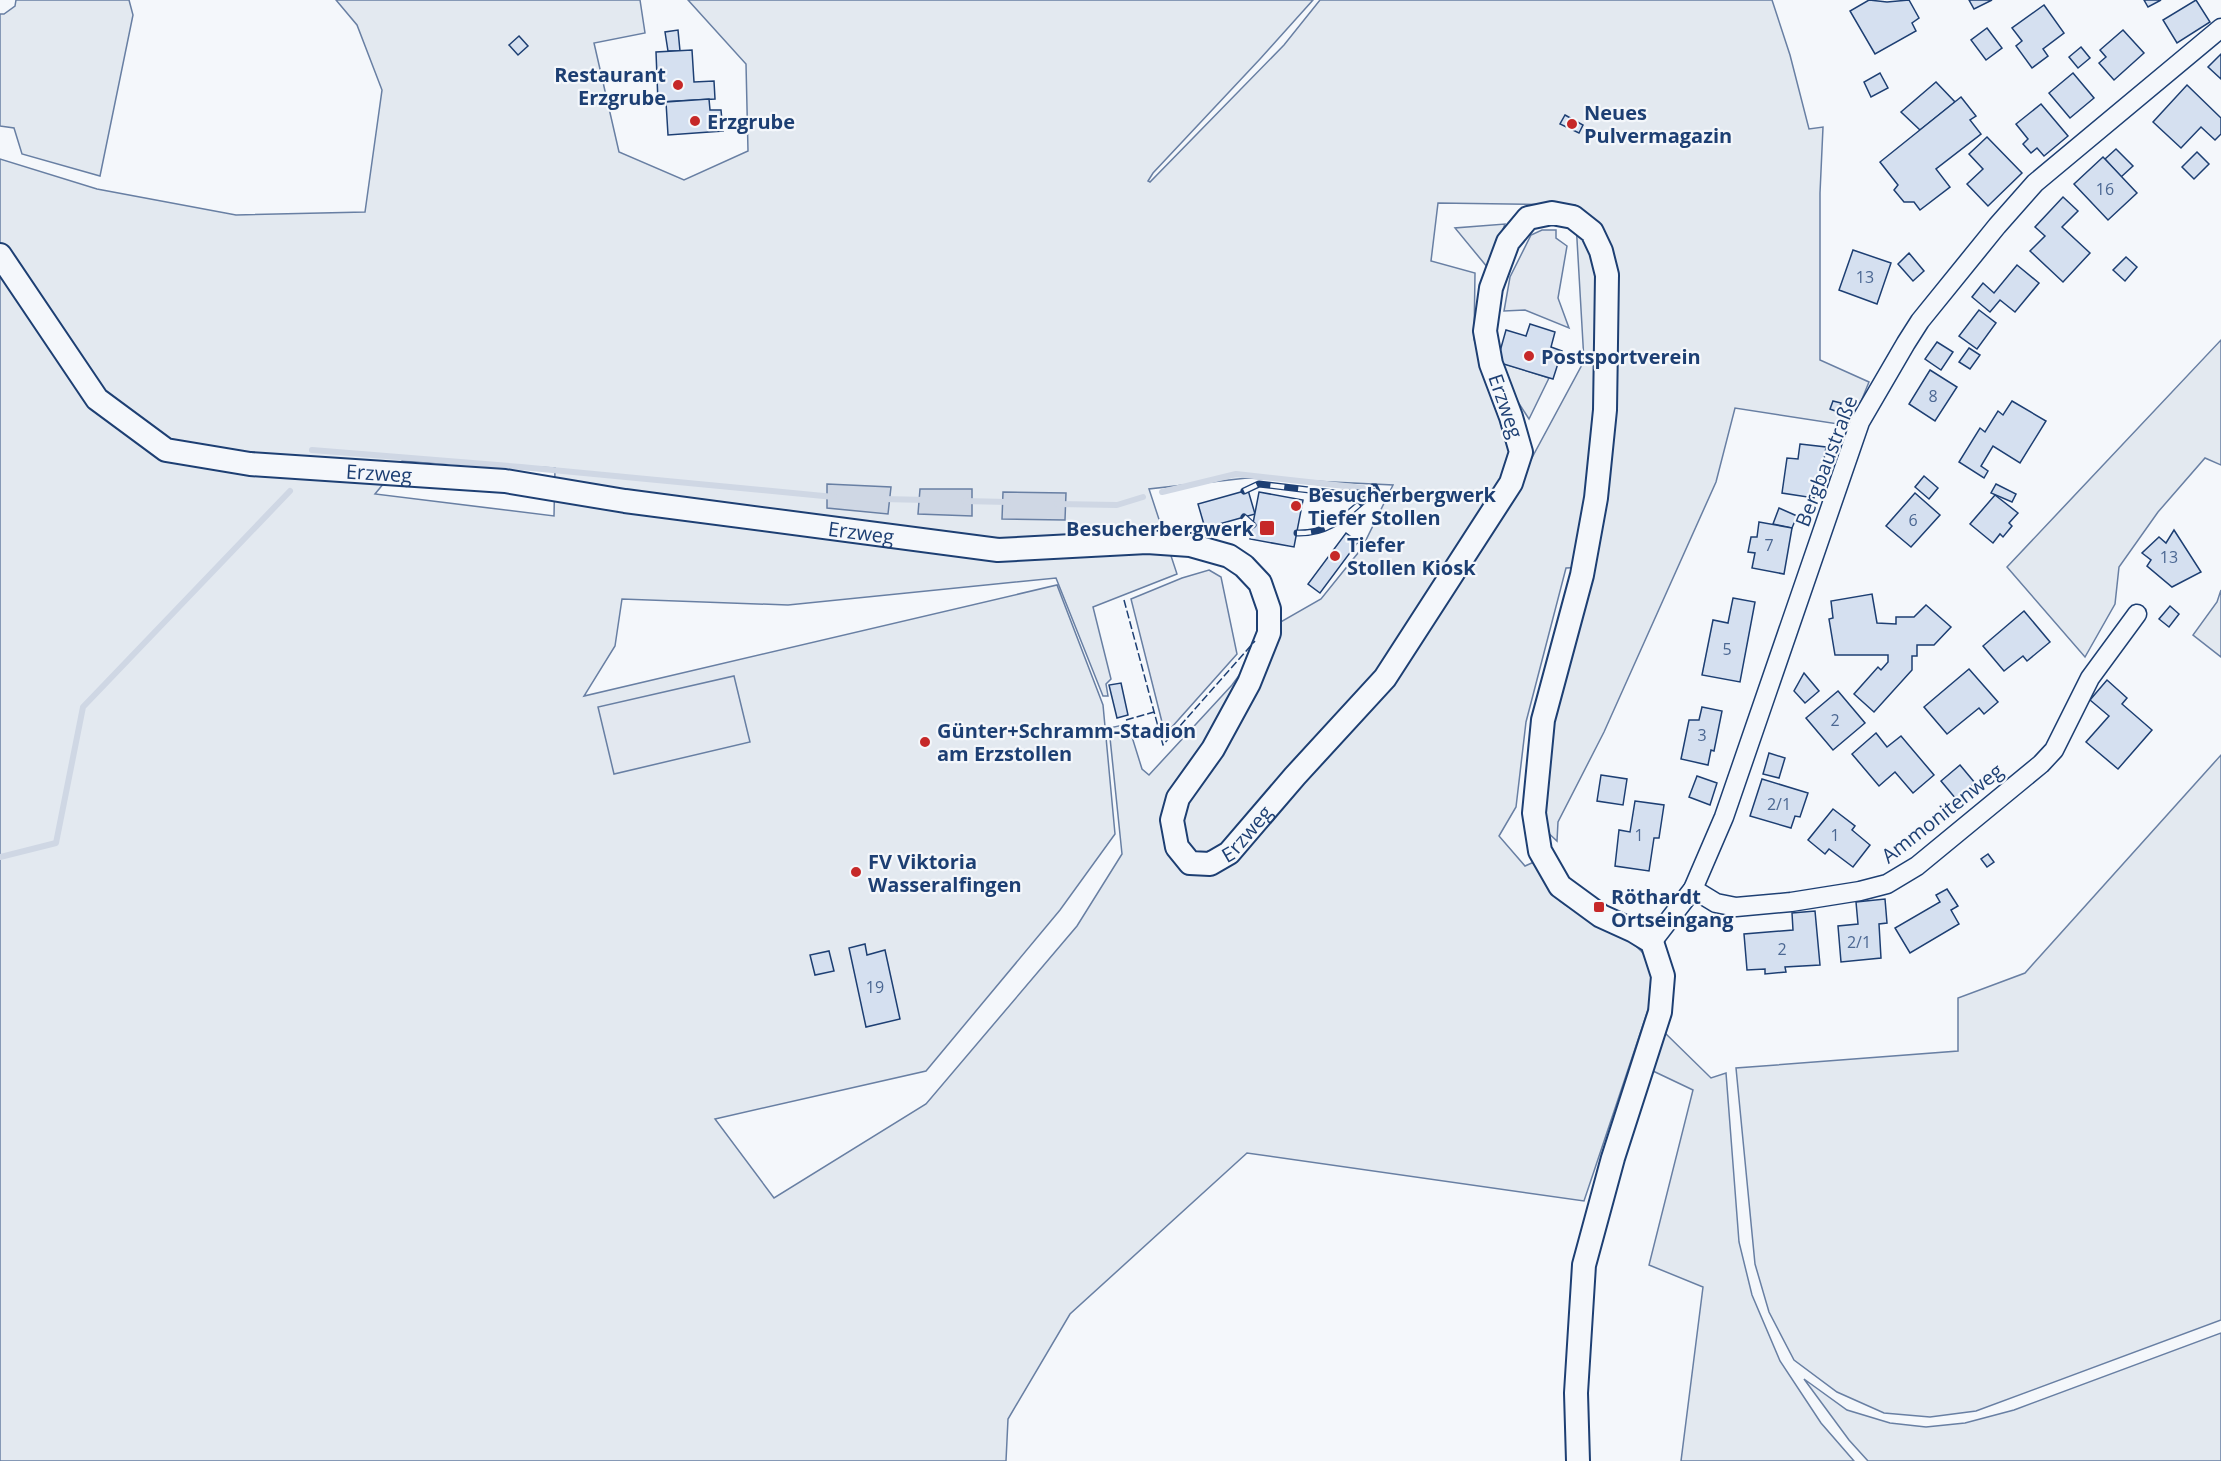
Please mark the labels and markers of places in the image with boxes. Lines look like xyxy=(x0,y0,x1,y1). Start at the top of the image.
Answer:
place label: Restaurant Erzgrube xyxy=(554,61,666,111)
marker: Restaurant Erzgrube xyxy=(671,78,685,92)
place label: Neues Pulvermagazin xyxy=(1584,99,1732,149)
place label: Erzgrube xyxy=(707,108,795,135)
marker: Erzgrube xyxy=(688,114,702,128)
marker: Neues Pulvermagazin xyxy=(1565,117,1579,131)
place label: Postsportverein xyxy=(1541,343,1701,370)
marker: Postsportverein xyxy=(1522,349,1536,363)
place label: Besucherbergwerk Tiefer Stollen xyxy=(1308,481,1497,531)
marker: Besucherbergwerk Tiefer Stollen xyxy=(1289,499,1303,513)
place label: Besucherbergwerk xyxy=(1066,515,1255,542)
marker: Besucherbergwerk xyxy=(1258,519,1276,537)
place label: Tiefer Stollen Kiosk xyxy=(1347,531,1476,581)
marker: Tiefer Stollen Kiosk xyxy=(1328,549,1342,563)
place label: Günter+Schramm-Stadion am Erzstollen xyxy=(937,717,1196,767)
marker: Günter+Schramm-Stadion am Erzstollen xyxy=(918,735,932,749)
place label: FV Viktoria Wasseralfingen xyxy=(868,848,1022,898)
marker: FV Viktoria Wasseralfingen xyxy=(849,865,863,879)
place label: Röthardt Ortseingang xyxy=(1611,883,1734,933)
marker: Röthardt Ortseingang xyxy=(1592,900,1606,914)

